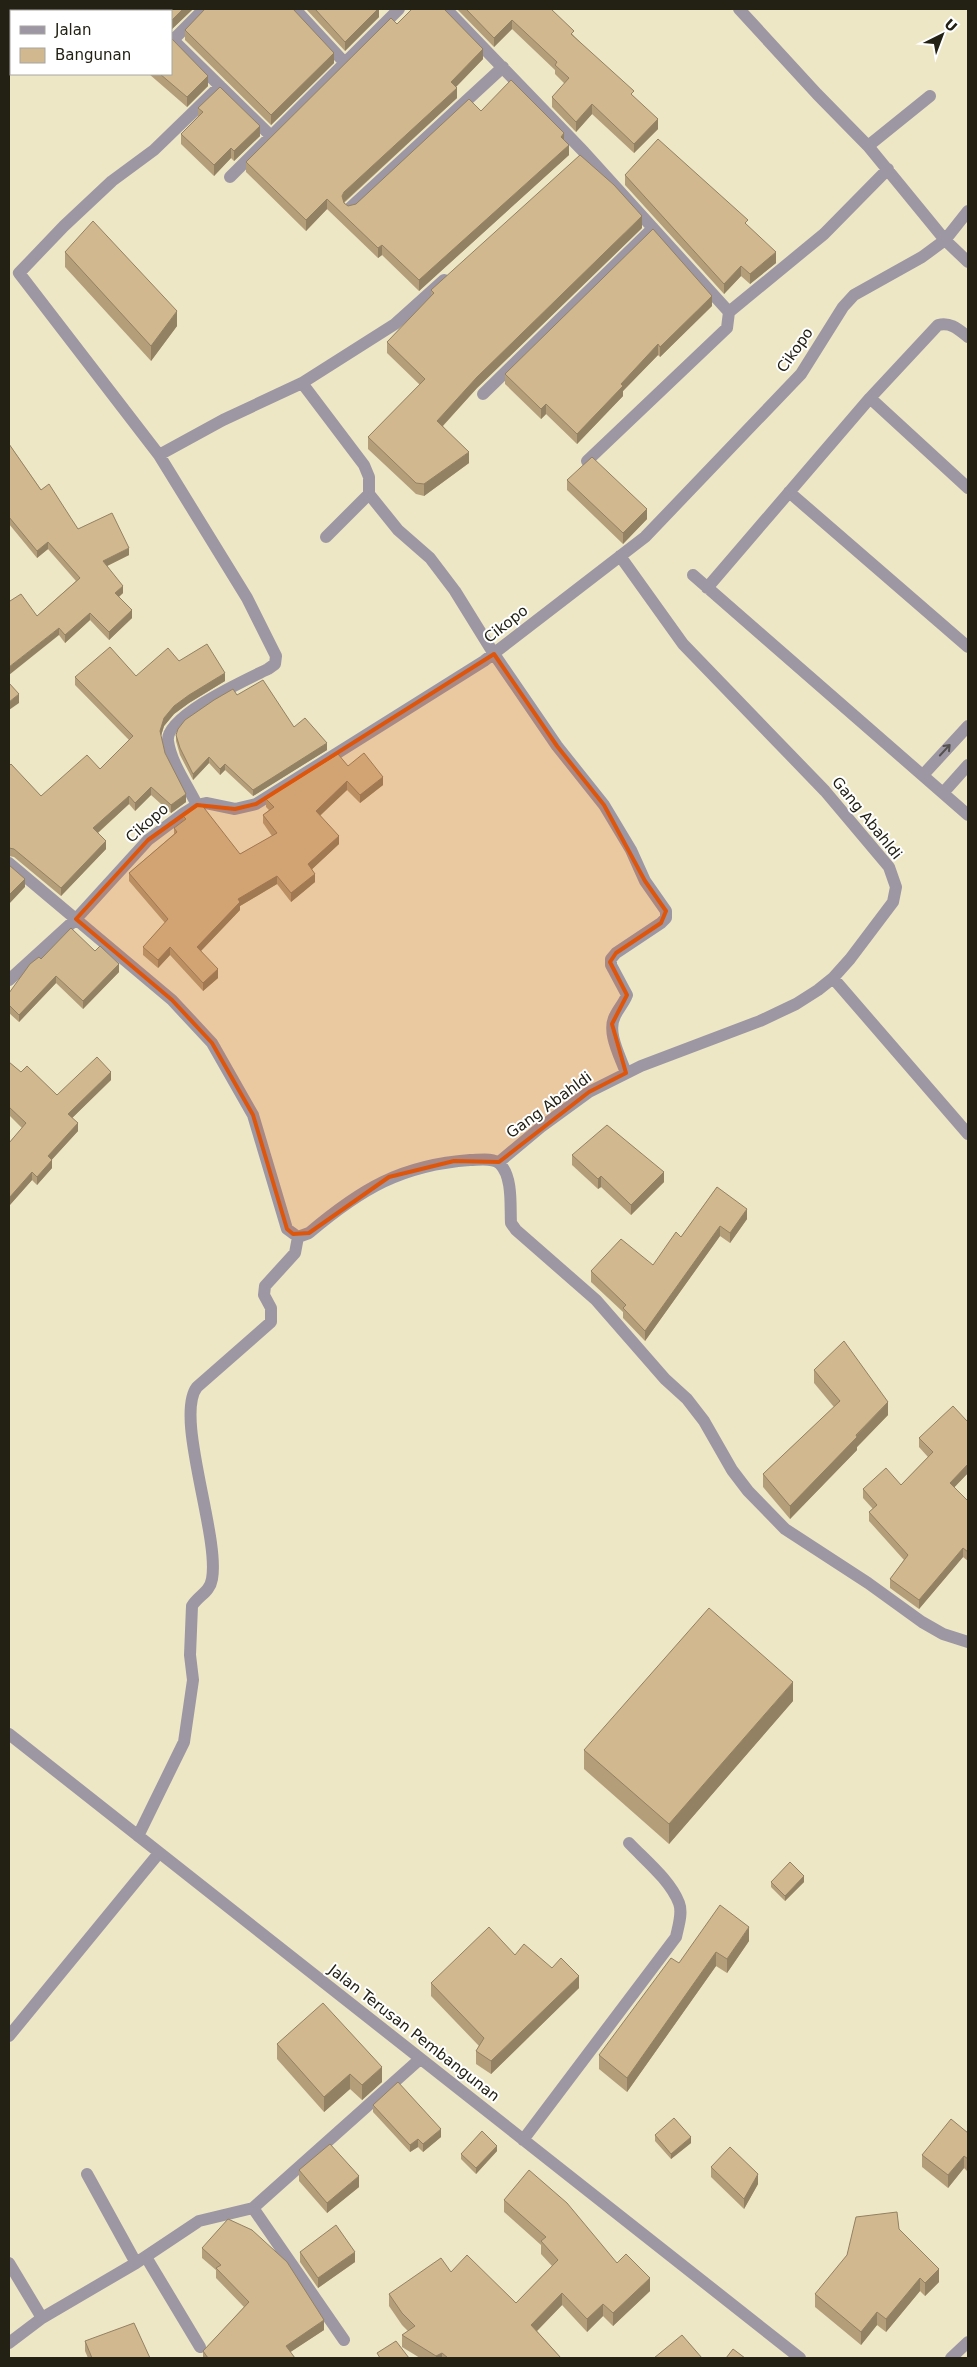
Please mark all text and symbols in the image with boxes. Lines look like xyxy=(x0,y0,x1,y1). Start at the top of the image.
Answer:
legend xyxy=(10,10,172,75)
north arrow xyxy=(917,10,967,60)
text: U xyxy=(941,16,960,35)
text: Jalan xyxy=(54,21,91,39)
text: Bangunan xyxy=(55,46,131,64)
street label: Cikopo xyxy=(773,324,817,376)
street label: Cikopo xyxy=(480,601,532,647)
one-way arrow xyxy=(939,744,951,757)
street label: Gang Abahldi xyxy=(828,773,906,863)
street label: Cikopo xyxy=(122,800,172,846)
street label: Gang Abahldi xyxy=(503,1068,595,1142)
street label: Jalan Terusan Pembangunan xyxy=(324,1960,503,2105)

